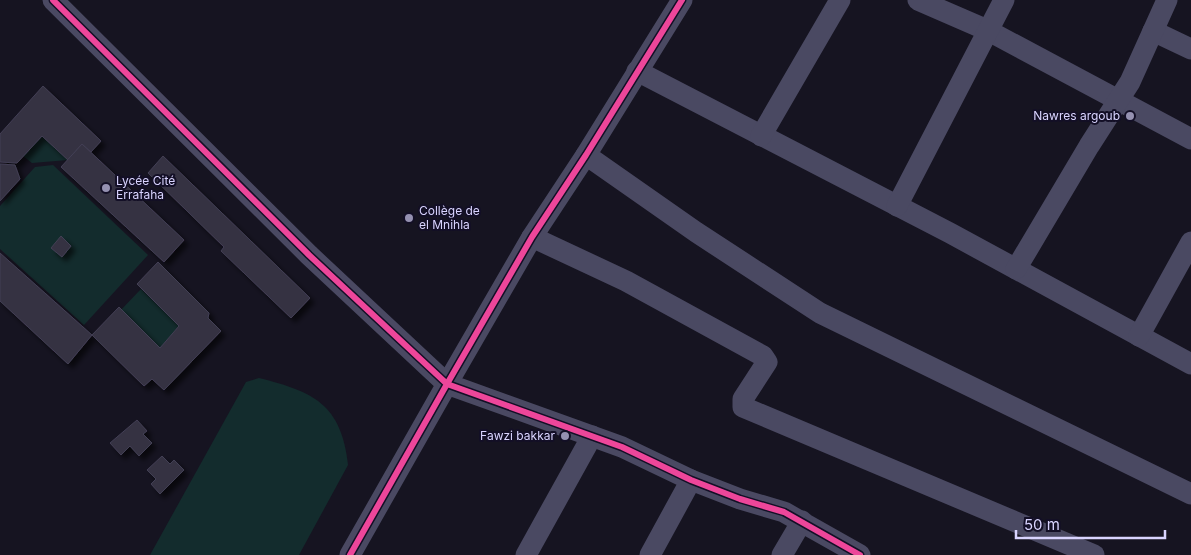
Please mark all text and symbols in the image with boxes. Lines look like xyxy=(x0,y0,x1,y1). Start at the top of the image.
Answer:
place label: Nawres argoub xyxy=(1033,108,1120,123)
marker: Nawres argoub xyxy=(1124,110,1136,122)
place label: Lycée Cité Errafaha xyxy=(116,173,175,202)
marker: Lycée Cité Errafaha xyxy=(100,182,112,194)
place label: Collège de el Mnihla xyxy=(419,203,480,232)
marker: Collège de el Mnihla xyxy=(403,212,415,224)
place label: Fawzi bakkar xyxy=(480,428,555,443)
marker: Fawzi bakkar xyxy=(559,430,571,442)
scale bar xyxy=(1016,508,1165,540)
text: 50 m xyxy=(1024,515,1060,534)

